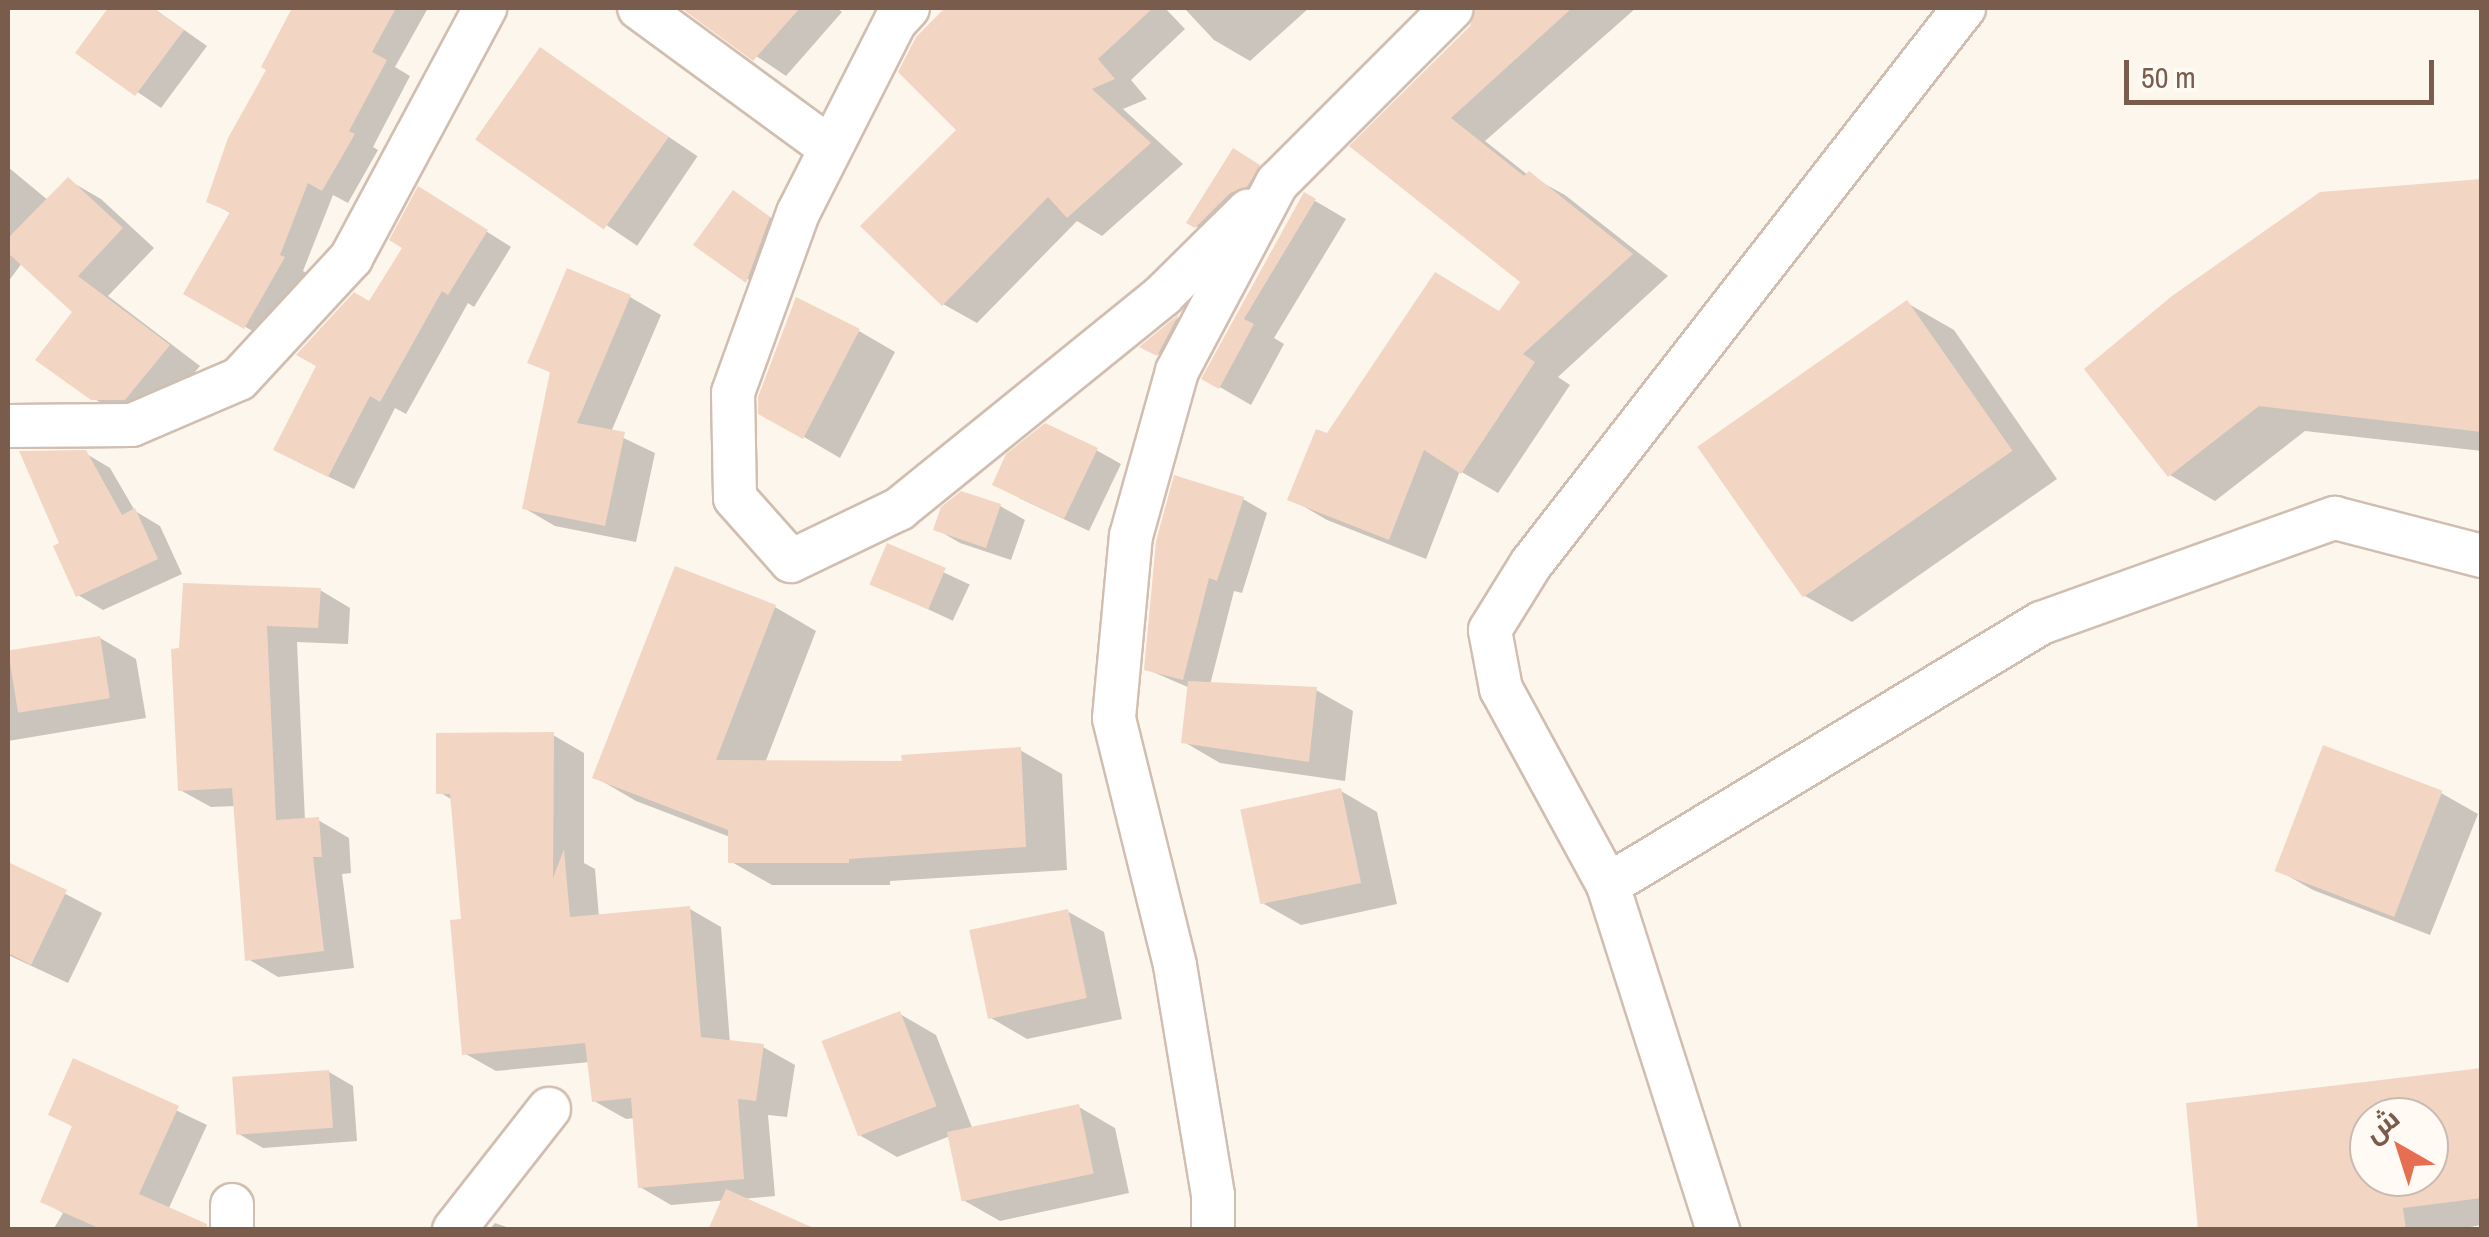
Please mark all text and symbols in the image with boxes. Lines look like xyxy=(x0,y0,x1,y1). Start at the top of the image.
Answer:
scale bar xyxy=(2129,40,2439,102)
text: 50 m xyxy=(2141,57,2196,97)
north arrow xyxy=(2349,1097,2449,1197)
text: ش xyxy=(2355,1099,2407,1151)

